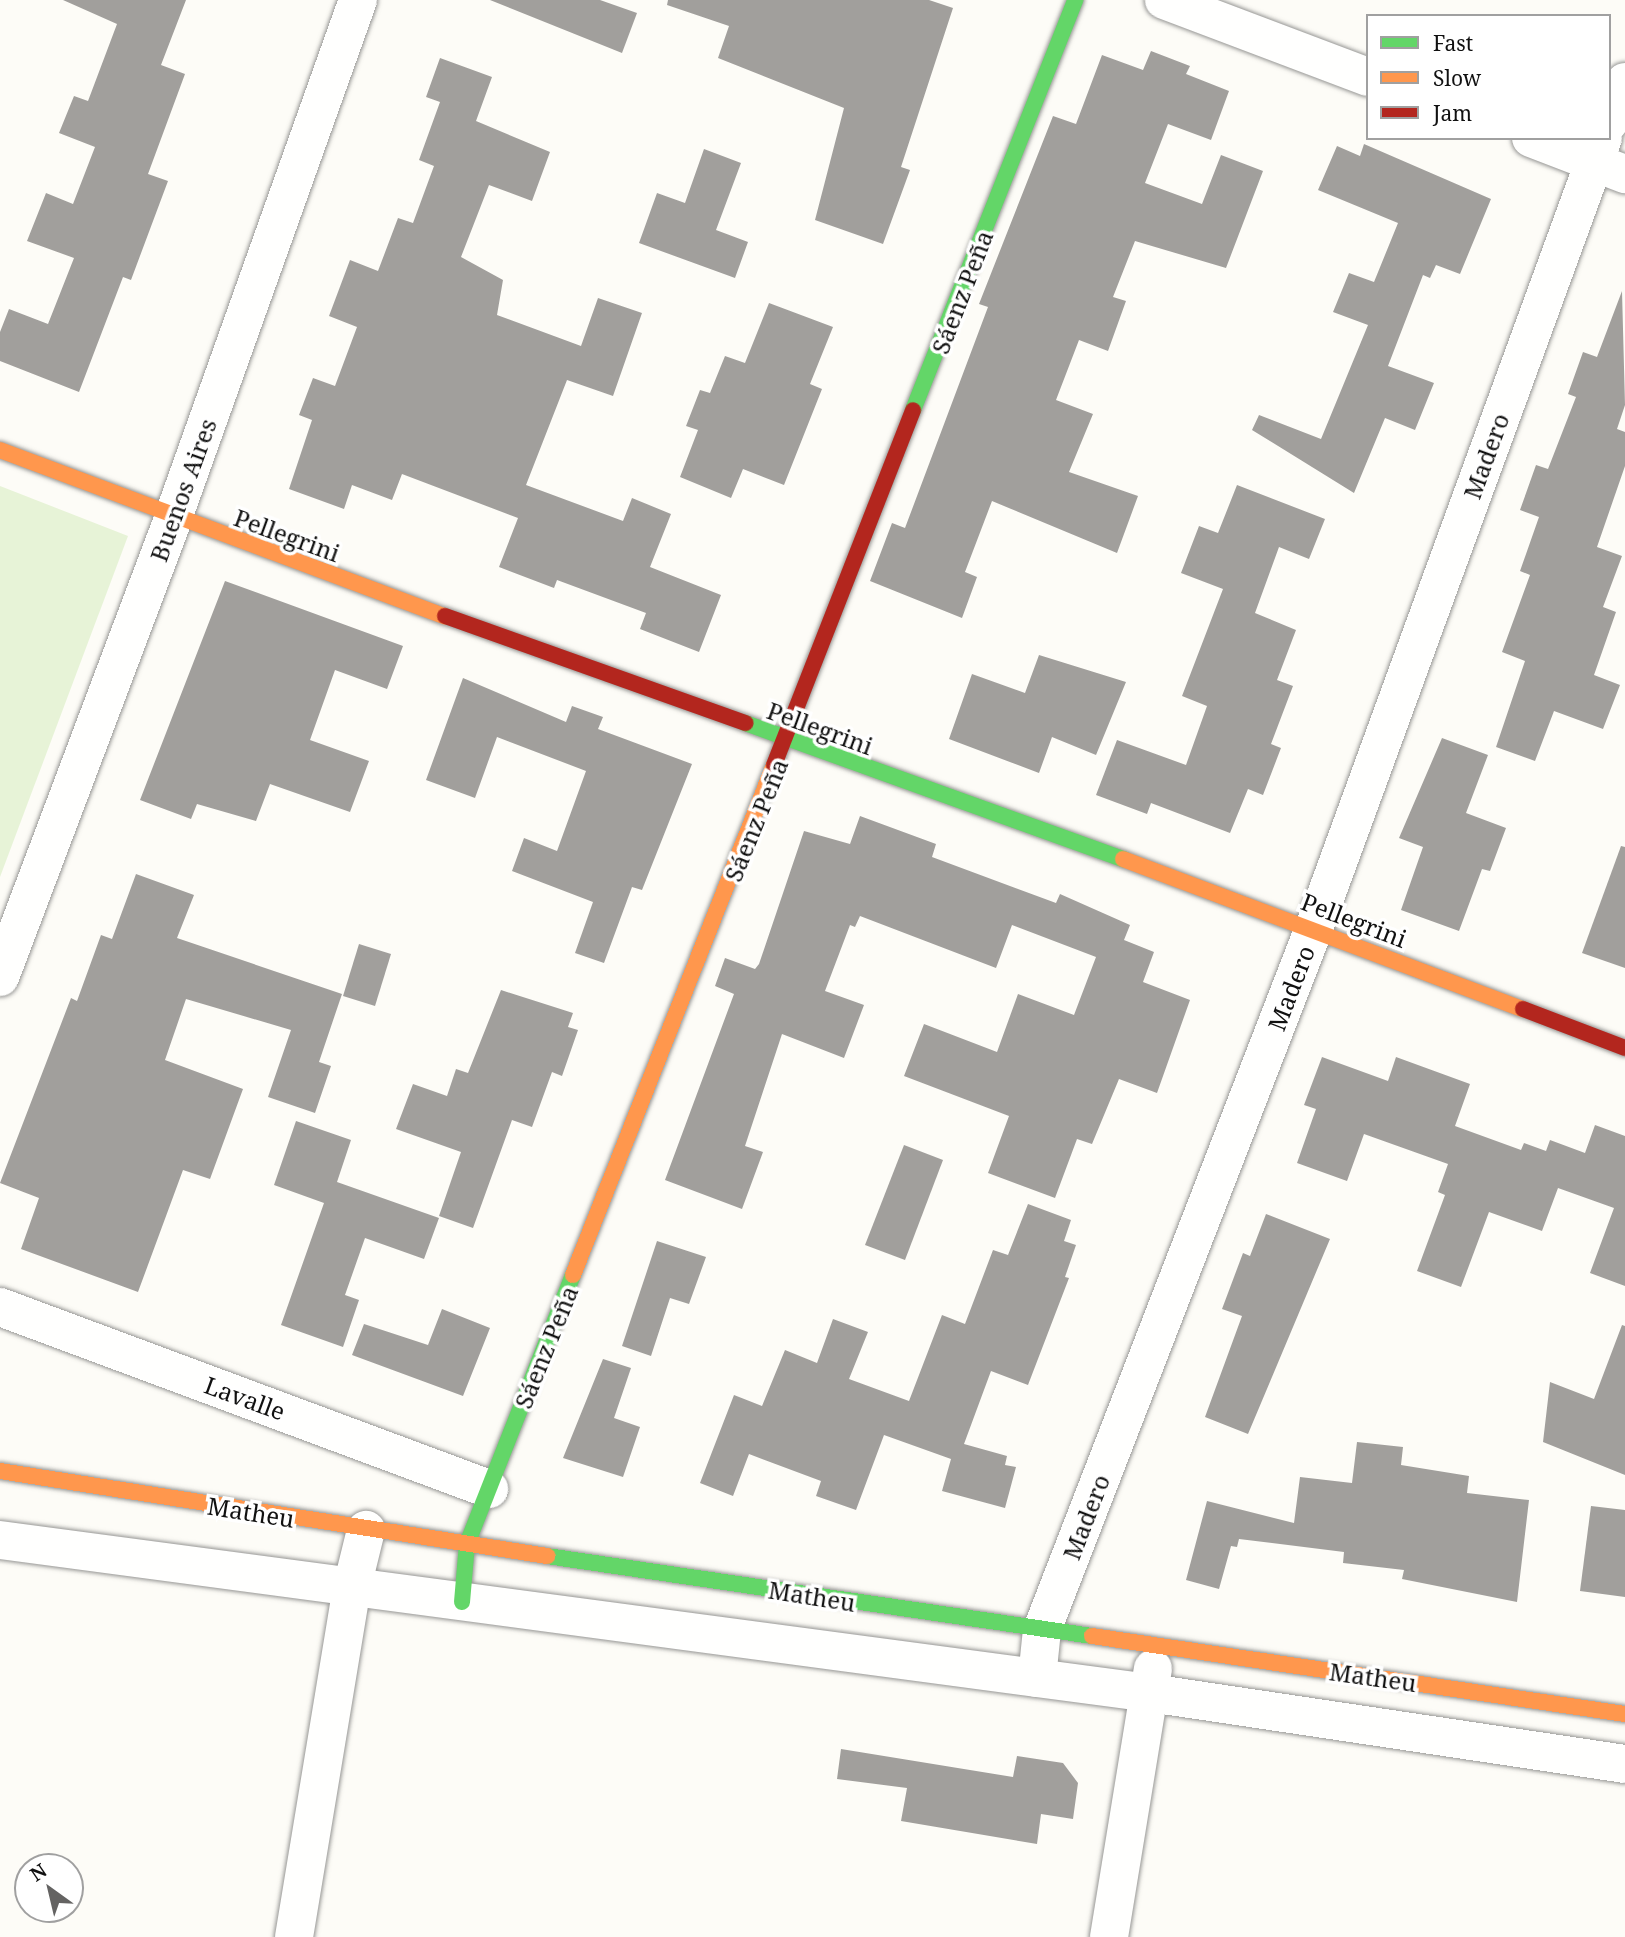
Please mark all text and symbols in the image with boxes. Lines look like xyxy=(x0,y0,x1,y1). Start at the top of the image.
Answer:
legend xyxy=(1366,14,1611,140)
text: Fast xyxy=(1433,29,1473,57)
text: Slow xyxy=(1433,64,1481,92)
text: Jam xyxy=(1433,99,1472,127)
street label: Sáenz Peña xyxy=(925,226,999,358)
street label: Madero xyxy=(1457,409,1515,503)
street label: Buenos Aires xyxy=(144,415,222,565)
street label: Pellegrini xyxy=(230,503,344,567)
street label: Pellegrini xyxy=(763,696,877,760)
street label: Sáenz Peña xyxy=(718,754,794,886)
street label: Pellegrini xyxy=(1297,887,1411,953)
street label: Madero xyxy=(1262,941,1320,1035)
street label: Sáenz Peña xyxy=(508,1281,584,1413)
street label: Lavalle xyxy=(201,1370,289,1426)
street label: Madero xyxy=(1057,1470,1115,1564)
street label: Matheu xyxy=(205,1491,297,1533)
street label: Matheu xyxy=(766,1575,858,1617)
street label: Matheu xyxy=(1328,1657,1418,1697)
north arrow xyxy=(14,1853,84,1923)
text: N xyxy=(25,1857,52,1887)

